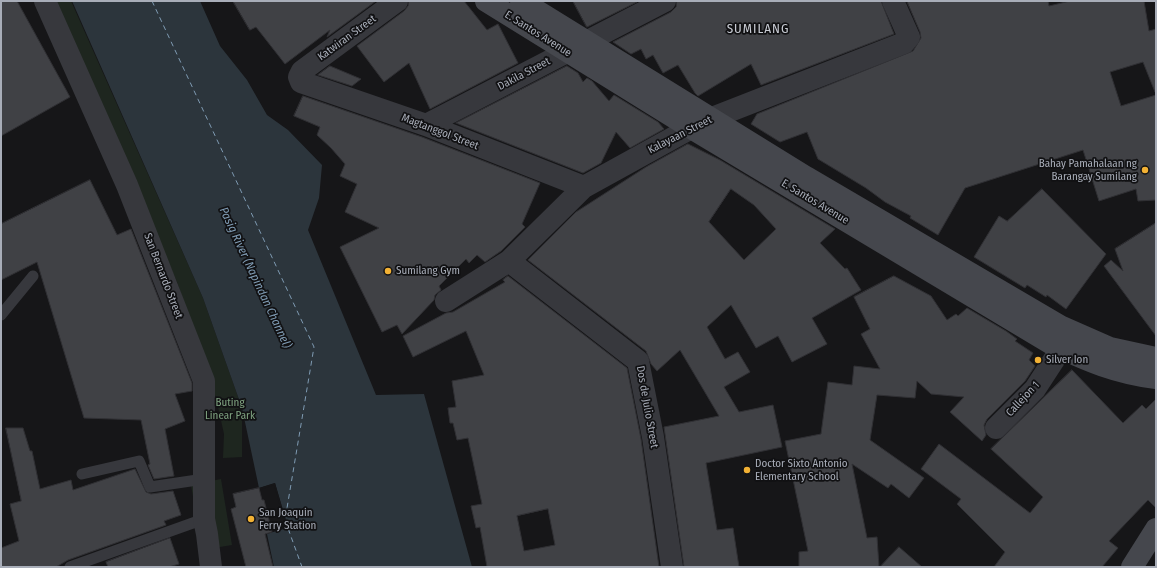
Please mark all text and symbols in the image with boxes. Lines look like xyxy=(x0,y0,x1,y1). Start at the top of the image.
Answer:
street label: E. Santos Avenue xyxy=(502,8,574,60)
street label: Katwiran Street xyxy=(315,12,379,64)
district label: SUMILANG xyxy=(727,21,789,37)
street label: Dakila Street xyxy=(496,55,552,93)
street label: Magtanggol Street xyxy=(400,111,480,153)
street label: Kalayaan Street xyxy=(646,113,714,157)
place label: Bahay Pamahalaan ng Barangay Sumilang xyxy=(1039,157,1137,183)
marker: Bahay Pamahalaan ng Barangay Sumilang xyxy=(1140,165,1150,175)
street label: E. Santos Avenue xyxy=(779,177,851,227)
water label: Pasig River (Napindan Channel) xyxy=(216,205,294,351)
street label: San Bernardo Street xyxy=(141,231,185,321)
place label: Sumilang Gym xyxy=(396,264,460,278)
marker: Sumilang Gym xyxy=(383,266,393,276)
place label: Silver Ion xyxy=(1046,353,1088,367)
marker: Silver Ion xyxy=(1033,355,1043,365)
street label: Dos de Julio Street xyxy=(633,365,661,449)
street label: Callejon 1 xyxy=(1003,379,1043,419)
park label: Buting Linear Park xyxy=(205,396,255,422)
place label: Doctor Sixto Antonio Elementary School xyxy=(755,457,848,483)
marker: Doctor Sixto Antonio Elementary School xyxy=(742,465,752,475)
place label: San Joaquin Ferry Station xyxy=(259,506,316,532)
marker: San Joaquin Ferry Station xyxy=(246,514,256,524)

